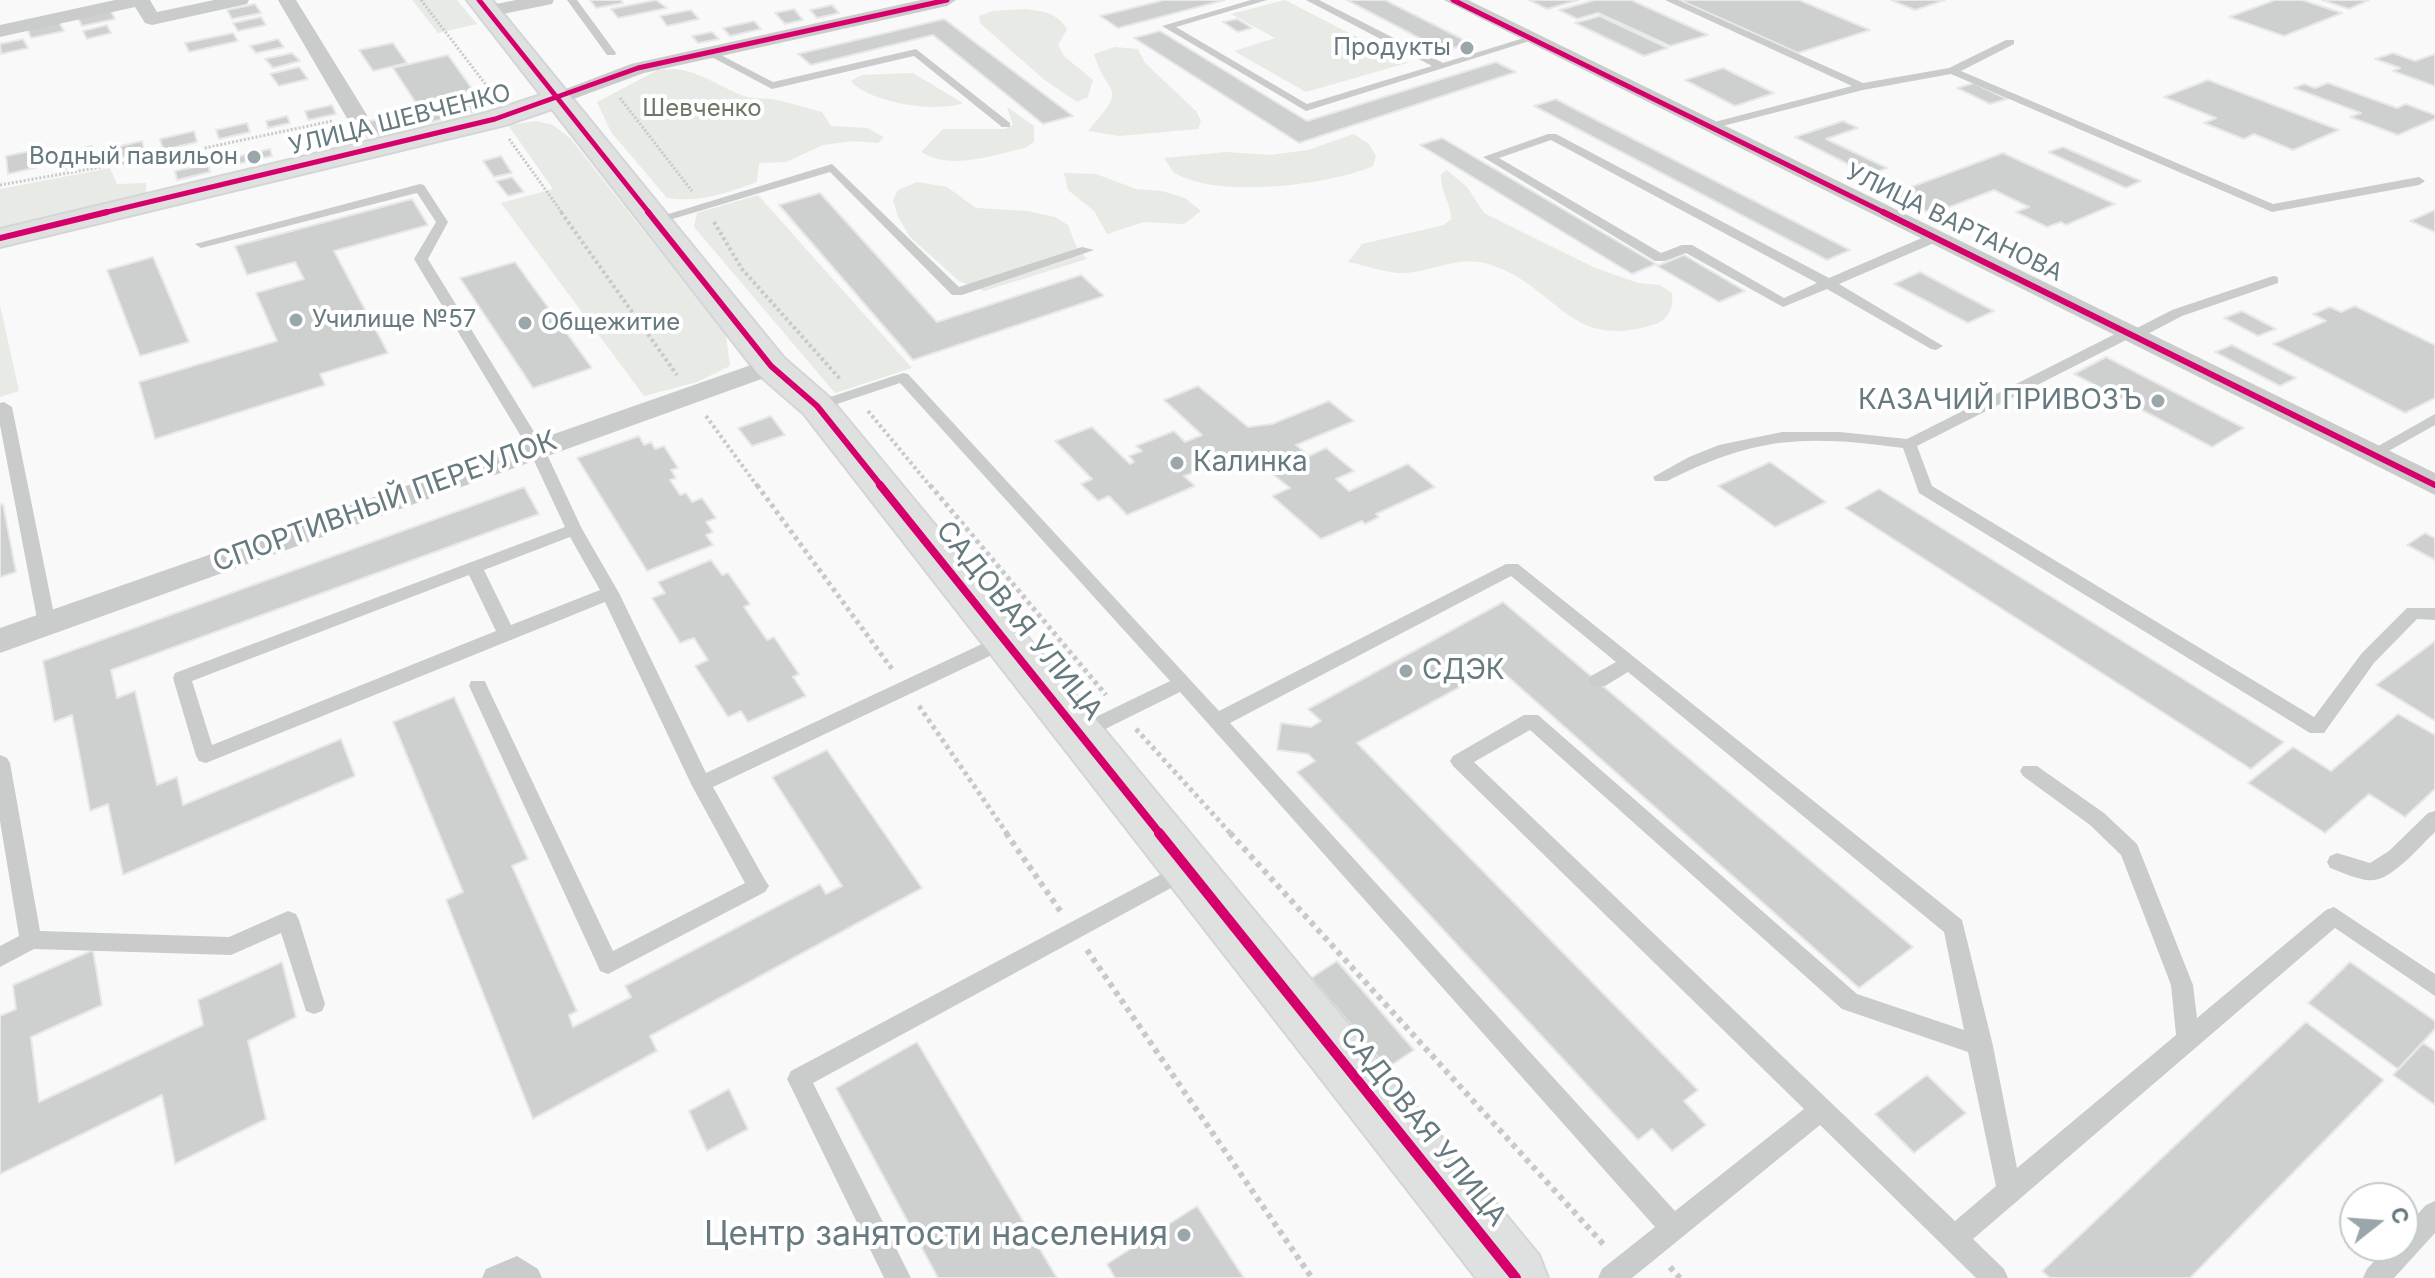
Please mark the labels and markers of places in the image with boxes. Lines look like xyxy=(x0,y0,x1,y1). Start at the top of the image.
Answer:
place label: Продукты xyxy=(1333,34,1451,62)
marker: Продукты xyxy=(1458,39,1476,57)
place label: Водный павильон xyxy=(29,143,238,171)
marker: Водный павильон xyxy=(245,148,263,166)
place label: Училище №57 xyxy=(312,306,476,334)
place label: Общежитие xyxy=(541,309,680,337)
marker: Училище №57 xyxy=(287,311,305,329)
marker: Общежитие xyxy=(516,314,534,332)
place label: КАЗАЧИЙ ПРИВОЗЪ xyxy=(1858,384,2142,418)
marker: КАЗАЧИЙ ПРИВОЗЪ xyxy=(2149,392,2167,410)
place label: Калинка xyxy=(1193,446,1308,480)
marker: Калинка xyxy=(1168,454,1186,472)
place label: СДЭК xyxy=(1422,654,1505,688)
marker: СДЭК xyxy=(1397,662,1415,680)
place label: Центр занятости населения xyxy=(704,1215,1168,1255)
marker: Центр занятости населения xyxy=(1175,1226,1193,1244)

